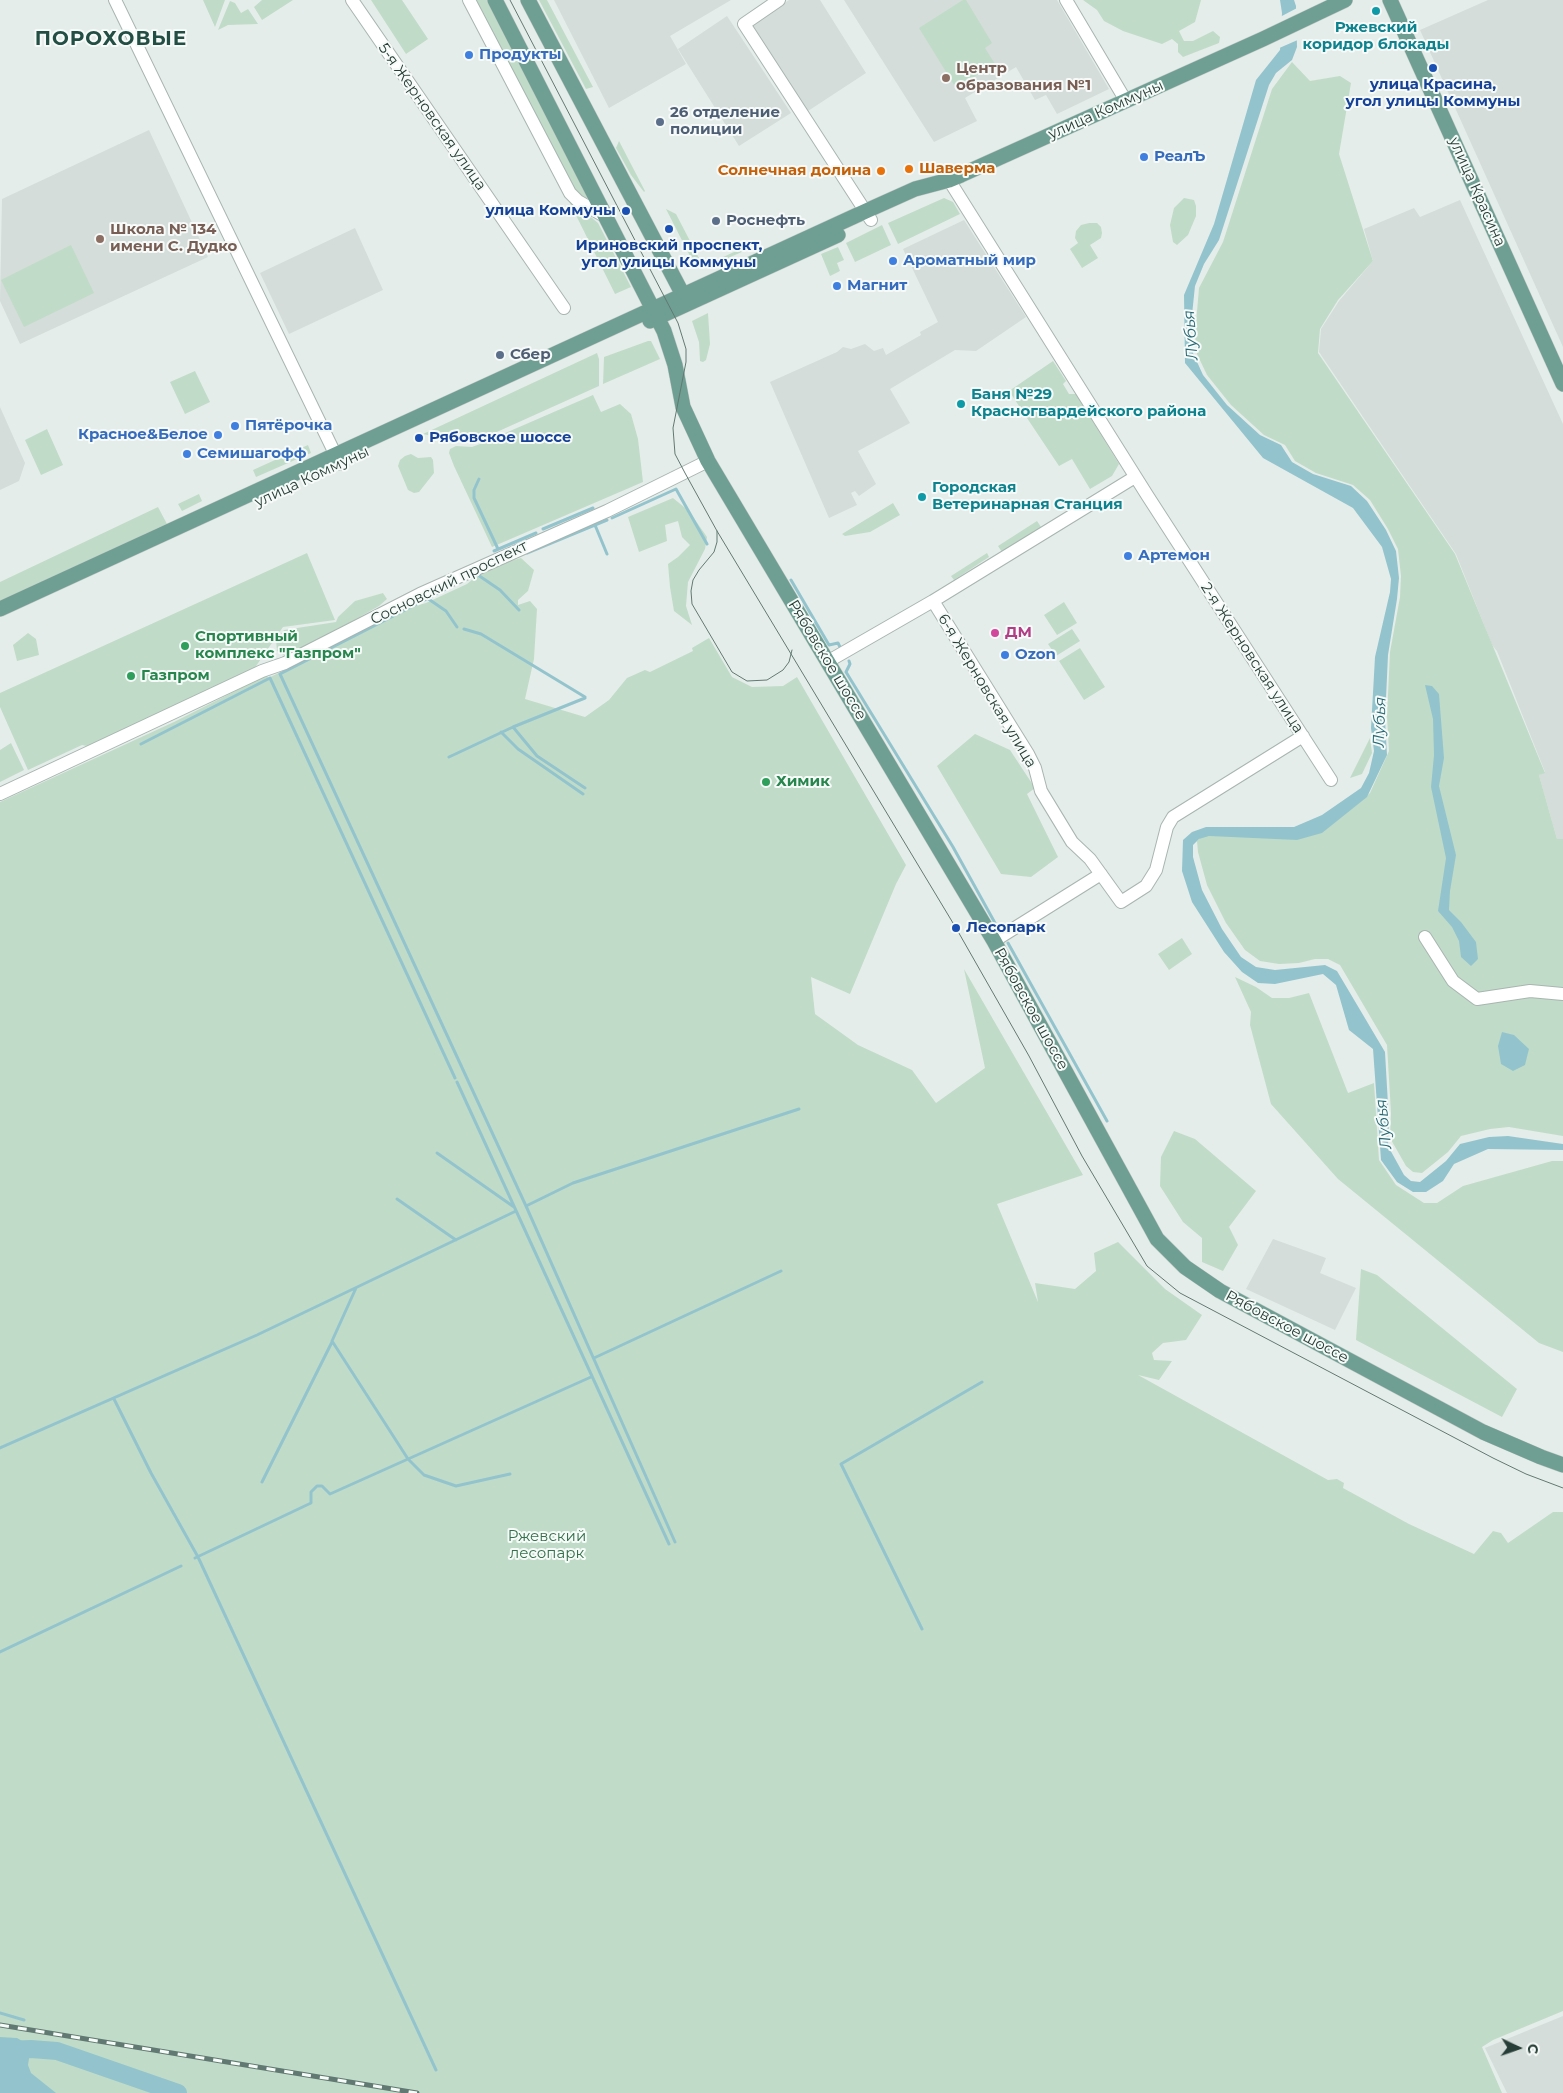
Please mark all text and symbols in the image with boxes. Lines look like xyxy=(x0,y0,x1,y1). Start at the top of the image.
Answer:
marker: Ржевский коридор блокады xyxy=(1370,5,1382,17)
place label: Ржевский коридор блокады xyxy=(1303,19,1449,54)
district label: ПОРОХОВЫЕ xyxy=(34,27,188,51)
street label: 5-я Жерновская улица xyxy=(374,40,490,194)
place label: Продукты xyxy=(479,46,561,64)
marker: Продукты xyxy=(463,49,475,61)
place label: Центр образования №1 xyxy=(956,60,1091,95)
marker: улица Красина, угол улицы Коммуны xyxy=(1427,62,1439,74)
marker: Центр образования №1 xyxy=(940,72,952,84)
street label: улица Коммуны xyxy=(1046,76,1166,144)
place label: улица Красина, угол улицы Коммуны xyxy=(1346,76,1520,111)
place label: 26 отделение полиции xyxy=(670,104,780,139)
marker: 26 отделение полиции xyxy=(654,116,666,128)
street label: улица Красина xyxy=(1445,135,1509,249)
place label: РеалЪ xyxy=(1154,148,1205,166)
marker: РеалЪ xyxy=(1138,151,1150,163)
place label: Шаверма xyxy=(919,160,995,178)
place label: Солнечная долина xyxy=(718,162,871,180)
marker: Шаверма xyxy=(903,163,915,175)
marker: Солнечная долина xyxy=(875,165,887,177)
place label: улица Коммуны xyxy=(486,202,616,220)
marker: улица Коммуны xyxy=(620,205,632,217)
place label: Роснефть xyxy=(726,212,805,230)
marker: Роснефть xyxy=(710,215,722,227)
place label: Школа № 134 имени С. Дудко xyxy=(110,221,237,256)
marker: Ириновский проспект, угол улицы Коммуны xyxy=(663,223,675,235)
marker: Школа № 134 имени С. Дудко xyxy=(94,233,106,245)
place label: Ириновский проспект, угол улицы Коммуны xyxy=(576,237,762,272)
place label: Ароматный мир xyxy=(903,252,1036,270)
marker: Ароматный мир xyxy=(887,255,899,267)
place label: Магнит xyxy=(847,277,907,295)
marker: Магнит xyxy=(831,280,843,292)
water label: Лубья xyxy=(1180,309,1202,361)
place label: Сбер xyxy=(510,346,551,364)
marker: Сбер xyxy=(494,349,506,361)
place label: Баня №29 Красногвардейского района xyxy=(971,386,1206,421)
marker: Баня №29 Красногвардейского района xyxy=(955,398,967,410)
place label: Пятёрочка xyxy=(245,417,332,435)
marker: Пятёрочка xyxy=(229,420,241,432)
place label: Красное&Белое xyxy=(78,426,208,444)
marker: Красное&Белое xyxy=(212,429,224,441)
place label: Рябовское шоссе xyxy=(429,429,572,447)
marker: Рябовское шоссе xyxy=(413,432,425,444)
street label: улица Коммуны xyxy=(252,443,372,511)
place label: Семишагофф xyxy=(197,445,306,463)
marker: Семишагофф xyxy=(181,448,193,460)
place label: Городская Ветеринарная Станция xyxy=(932,479,1123,514)
marker: Городская Ветеринарная Станция xyxy=(916,491,928,503)
street label: Сосновский проспект xyxy=(368,537,530,629)
place label: Артемон xyxy=(1138,547,1210,565)
marker: Артемон xyxy=(1122,550,1134,562)
street label: 2-я Жерновская улица xyxy=(1197,580,1307,736)
street label: Рябовское шоссе xyxy=(784,597,870,723)
street label: 6-я Жерновская улица xyxy=(934,611,1040,771)
place label: ДМ xyxy=(1005,624,1032,642)
marker: ДМ xyxy=(989,627,1001,639)
place label: Cпортивный комплекс "Газпром" xyxy=(195,628,361,663)
marker: Cпортивный комплекс "Газпром" xyxy=(179,640,191,652)
place label: Ozon xyxy=(1015,646,1056,664)
marker: Ozon xyxy=(999,649,1011,661)
place label: Газпром xyxy=(141,667,210,685)
marker: Газпром xyxy=(125,670,137,682)
water label: Лубья xyxy=(1370,697,1390,747)
place label: Химик xyxy=(776,773,830,791)
marker: Химик xyxy=(760,776,772,788)
place label: Лесопарк xyxy=(966,919,1046,937)
marker: Лесопарк xyxy=(950,922,962,934)
street label: Рябовское шоссе xyxy=(990,945,1072,1073)
water label: Лубья xyxy=(1372,1098,1396,1150)
street label: Рябовское шоссе xyxy=(1222,1287,1352,1367)
park label: Ржевский лесопарк xyxy=(508,1528,586,1563)
north arrow xyxy=(1493,2023,1543,2073)
text: С xyxy=(1524,2043,1542,2054)

